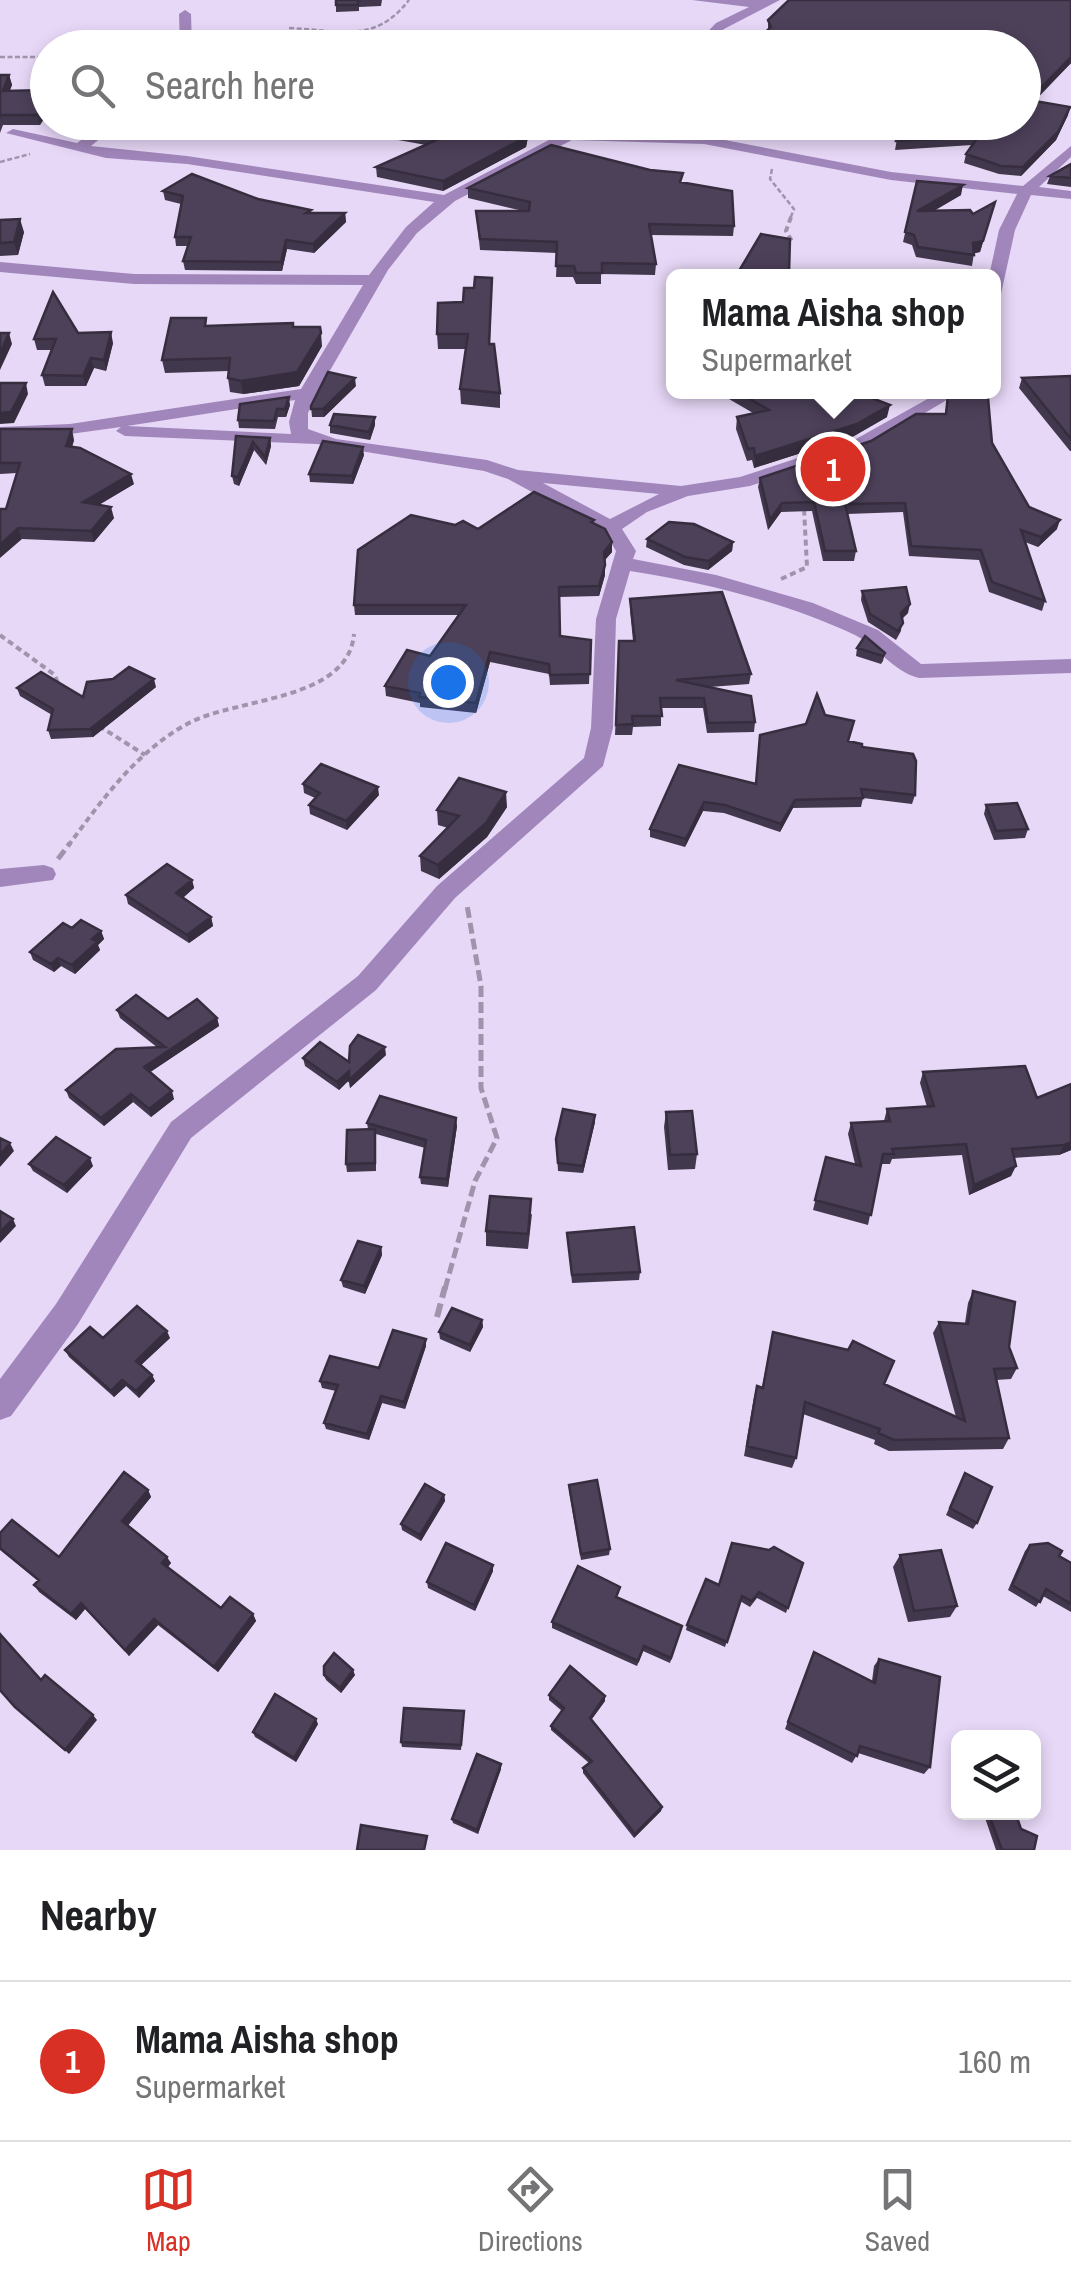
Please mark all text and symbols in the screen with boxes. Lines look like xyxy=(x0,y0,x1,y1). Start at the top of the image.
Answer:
search box xyxy=(30,30,1041,140)
icon: search xyxy=(65,58,120,113)
text: Search here xyxy=(145,60,315,111)
popup xyxy=(666,269,1001,399)
text: Mama Aisha shop xyxy=(702,287,965,338)
text: Supermarket xyxy=(702,338,852,381)
pin: 1 xyxy=(800,432,866,506)
your location xyxy=(423,657,474,708)
map controls xyxy=(951,1730,1041,1820)
button: layers xyxy=(951,1730,1041,1820)
text: Nearby xyxy=(40,1887,157,1943)
text: Mama Aisha shop xyxy=(135,2014,399,2065)
text: 1 xyxy=(65,2040,80,2083)
text: 160 m xyxy=(958,2040,1031,2083)
text: Supermarket xyxy=(135,2065,285,2108)
tab: Map xyxy=(141,2162,196,2260)
tab: Directions xyxy=(478,2162,583,2260)
tab: Saved xyxy=(865,2162,930,2260)

